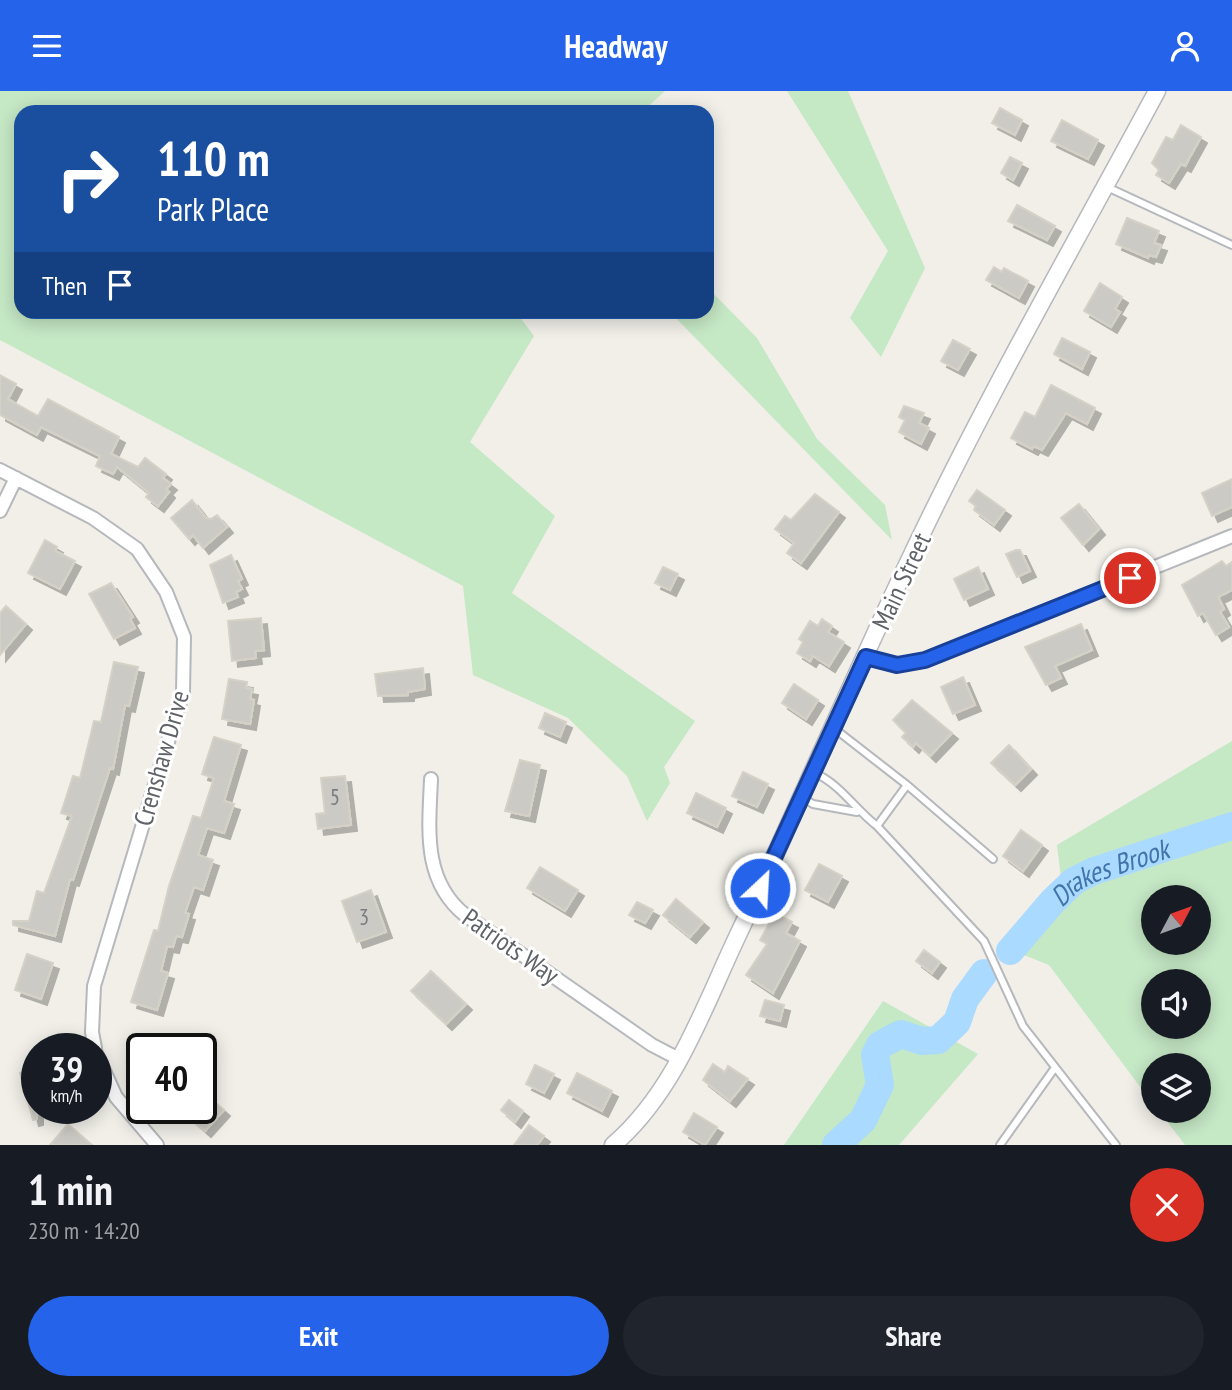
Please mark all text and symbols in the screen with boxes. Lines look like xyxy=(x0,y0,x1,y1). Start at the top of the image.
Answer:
text: Headway xyxy=(564,25,668,67)
icon: menu xyxy=(28,27,66,65)
icon: person xyxy=(1166,27,1204,65)
text: 110 m xyxy=(157,126,270,190)
icon: right xyxy=(42,133,133,224)
text: Park Place xyxy=(157,188,269,230)
icon: arrive xyxy=(101,266,139,304)
text: Then xyxy=(42,269,87,302)
street label: Main Street xyxy=(864,527,938,635)
pin xyxy=(1100,548,1160,608)
icon: arrive xyxy=(1111,559,1149,597)
street label: Crenshaw Drive xyxy=(126,687,196,829)
house number: 5 xyxy=(330,782,340,811)
water label: Drakes Brook xyxy=(1041,828,1176,913)
position arrow xyxy=(723,851,797,925)
north arrow xyxy=(1141,885,1211,955)
map controls xyxy=(1141,885,1211,1123)
street label: Patriots Way xyxy=(456,901,566,991)
house number: 3 xyxy=(359,902,369,931)
button: sound xyxy=(1141,969,1211,1039)
speed limit sign: 40 xyxy=(126,1033,217,1124)
text: 39 xyxy=(50,1046,83,1092)
button: layers xyxy=(1141,1053,1211,1123)
text: km/h xyxy=(51,1084,82,1107)
text: 1 min xyxy=(28,1162,113,1217)
button: close xyxy=(1130,1168,1204,1242)
text: 230 m · 14:20 xyxy=(28,1216,140,1245)
button: Exit xyxy=(28,1296,609,1376)
button: Share xyxy=(623,1296,1204,1376)

